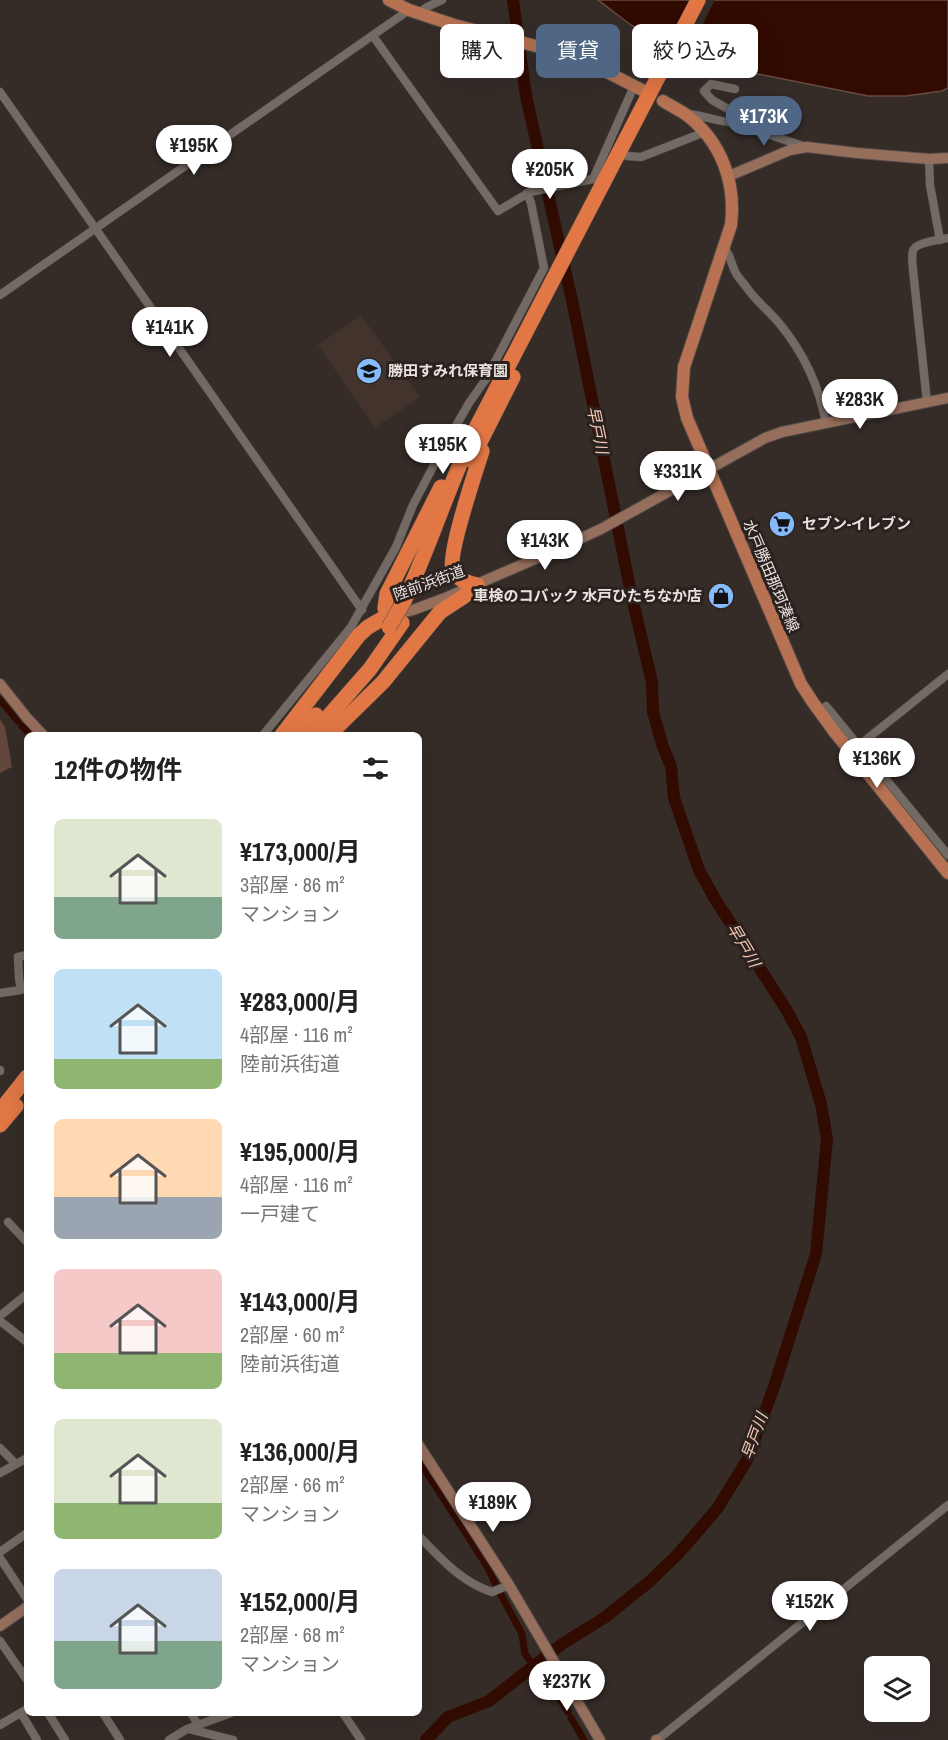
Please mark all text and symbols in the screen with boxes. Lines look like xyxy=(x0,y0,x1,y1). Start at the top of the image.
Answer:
chip: 購入 xyxy=(440,24,524,78)
chip: 賃貸 xyxy=(536,24,620,78)
chip: 絞り込み xyxy=(632,24,758,78)
pin: ¥173K xyxy=(722,96,806,147)
text: ¥173K xyxy=(740,102,788,129)
pin: ¥195K xyxy=(152,125,236,176)
text: ¥195K xyxy=(170,131,218,158)
pin: ¥205K xyxy=(508,149,592,200)
text: ¥205K xyxy=(526,155,574,182)
pin: ¥141K xyxy=(128,307,212,358)
text: ¥141K xyxy=(146,313,194,340)
school or university icon: 勝田すみれ保育園 xyxy=(354,356,384,386)
place label: 勝田すみれ保育園 xyxy=(388,360,508,381)
pin: ¥283K xyxy=(818,379,902,430)
text: ¥283K xyxy=(836,385,884,412)
water label: 早戸川 xyxy=(582,404,614,458)
pin: ¥195K xyxy=(401,424,485,475)
text: ¥195K xyxy=(419,430,467,457)
pin: ¥331K xyxy=(636,451,720,502)
text: ¥331K xyxy=(654,457,702,484)
supermarket icon: セブン-イレブン xyxy=(767,509,797,539)
place label: セブン-イレブン xyxy=(802,513,911,534)
street label: 水戸勝田那珂湊線 xyxy=(738,516,805,635)
pin: ¥143K xyxy=(503,520,587,571)
text: ¥143K xyxy=(521,526,569,553)
street label: 陸前浜街道 xyxy=(390,560,468,605)
shop icon: 車検のコバック 水戸ひたちなか店 xyxy=(706,581,736,611)
place label: 車検のコバック 水戸ひたちなか店 xyxy=(474,585,702,606)
pin: ¥136K xyxy=(835,738,919,789)
text: ¥136K xyxy=(853,744,901,771)
text: 12件の物件 xyxy=(54,752,182,787)
icon: filters xyxy=(359,752,392,785)
text: ¥173,000/月 xyxy=(240,834,361,869)
icon: home xyxy=(102,843,174,915)
text: 3部屋 · 86 m² xyxy=(240,871,345,898)
text: マンション xyxy=(240,900,340,927)
water label: 早戸川 xyxy=(722,919,767,973)
text: ¥283,000/月 xyxy=(240,984,361,1019)
icon: home xyxy=(102,993,174,1065)
text: 4部屋 · 116 m² xyxy=(240,1021,353,1048)
text: 陸前浜街道 xyxy=(240,1050,340,1077)
text: ¥195,000/月 xyxy=(240,1134,361,1169)
icon: home xyxy=(102,1143,174,1215)
text: 4部屋 · 116 m² xyxy=(240,1171,353,1198)
text: 一戸建て xyxy=(240,1200,320,1227)
text: ¥143,000/月 xyxy=(240,1284,361,1319)
icon: home xyxy=(102,1293,174,1365)
text: 2部屋 · 60 m² xyxy=(240,1321,345,1348)
text: 陸前浜街道 xyxy=(240,1350,340,1377)
water label: 早戸川 xyxy=(735,1408,773,1462)
text: ¥136,000/月 xyxy=(240,1434,361,1469)
icon: home xyxy=(102,1443,174,1515)
text: 2部屋 · 66 m² xyxy=(240,1471,345,1498)
pin: ¥189K xyxy=(451,1482,535,1533)
text: ¥189K xyxy=(469,1488,517,1515)
text: マンション xyxy=(240,1500,340,1527)
pin: ¥152K xyxy=(768,1581,852,1632)
text: ¥152,000/月 xyxy=(240,1584,361,1619)
text: ¥152K xyxy=(786,1587,834,1614)
icon: home xyxy=(102,1593,174,1665)
text: 2部屋 · 68 m² xyxy=(240,1621,345,1648)
text: マンション xyxy=(240,1650,340,1677)
map controls xyxy=(864,1656,930,1722)
button: layers xyxy=(864,1656,930,1722)
pin: ¥237K xyxy=(525,1661,609,1712)
text: ¥237K xyxy=(543,1667,591,1694)

